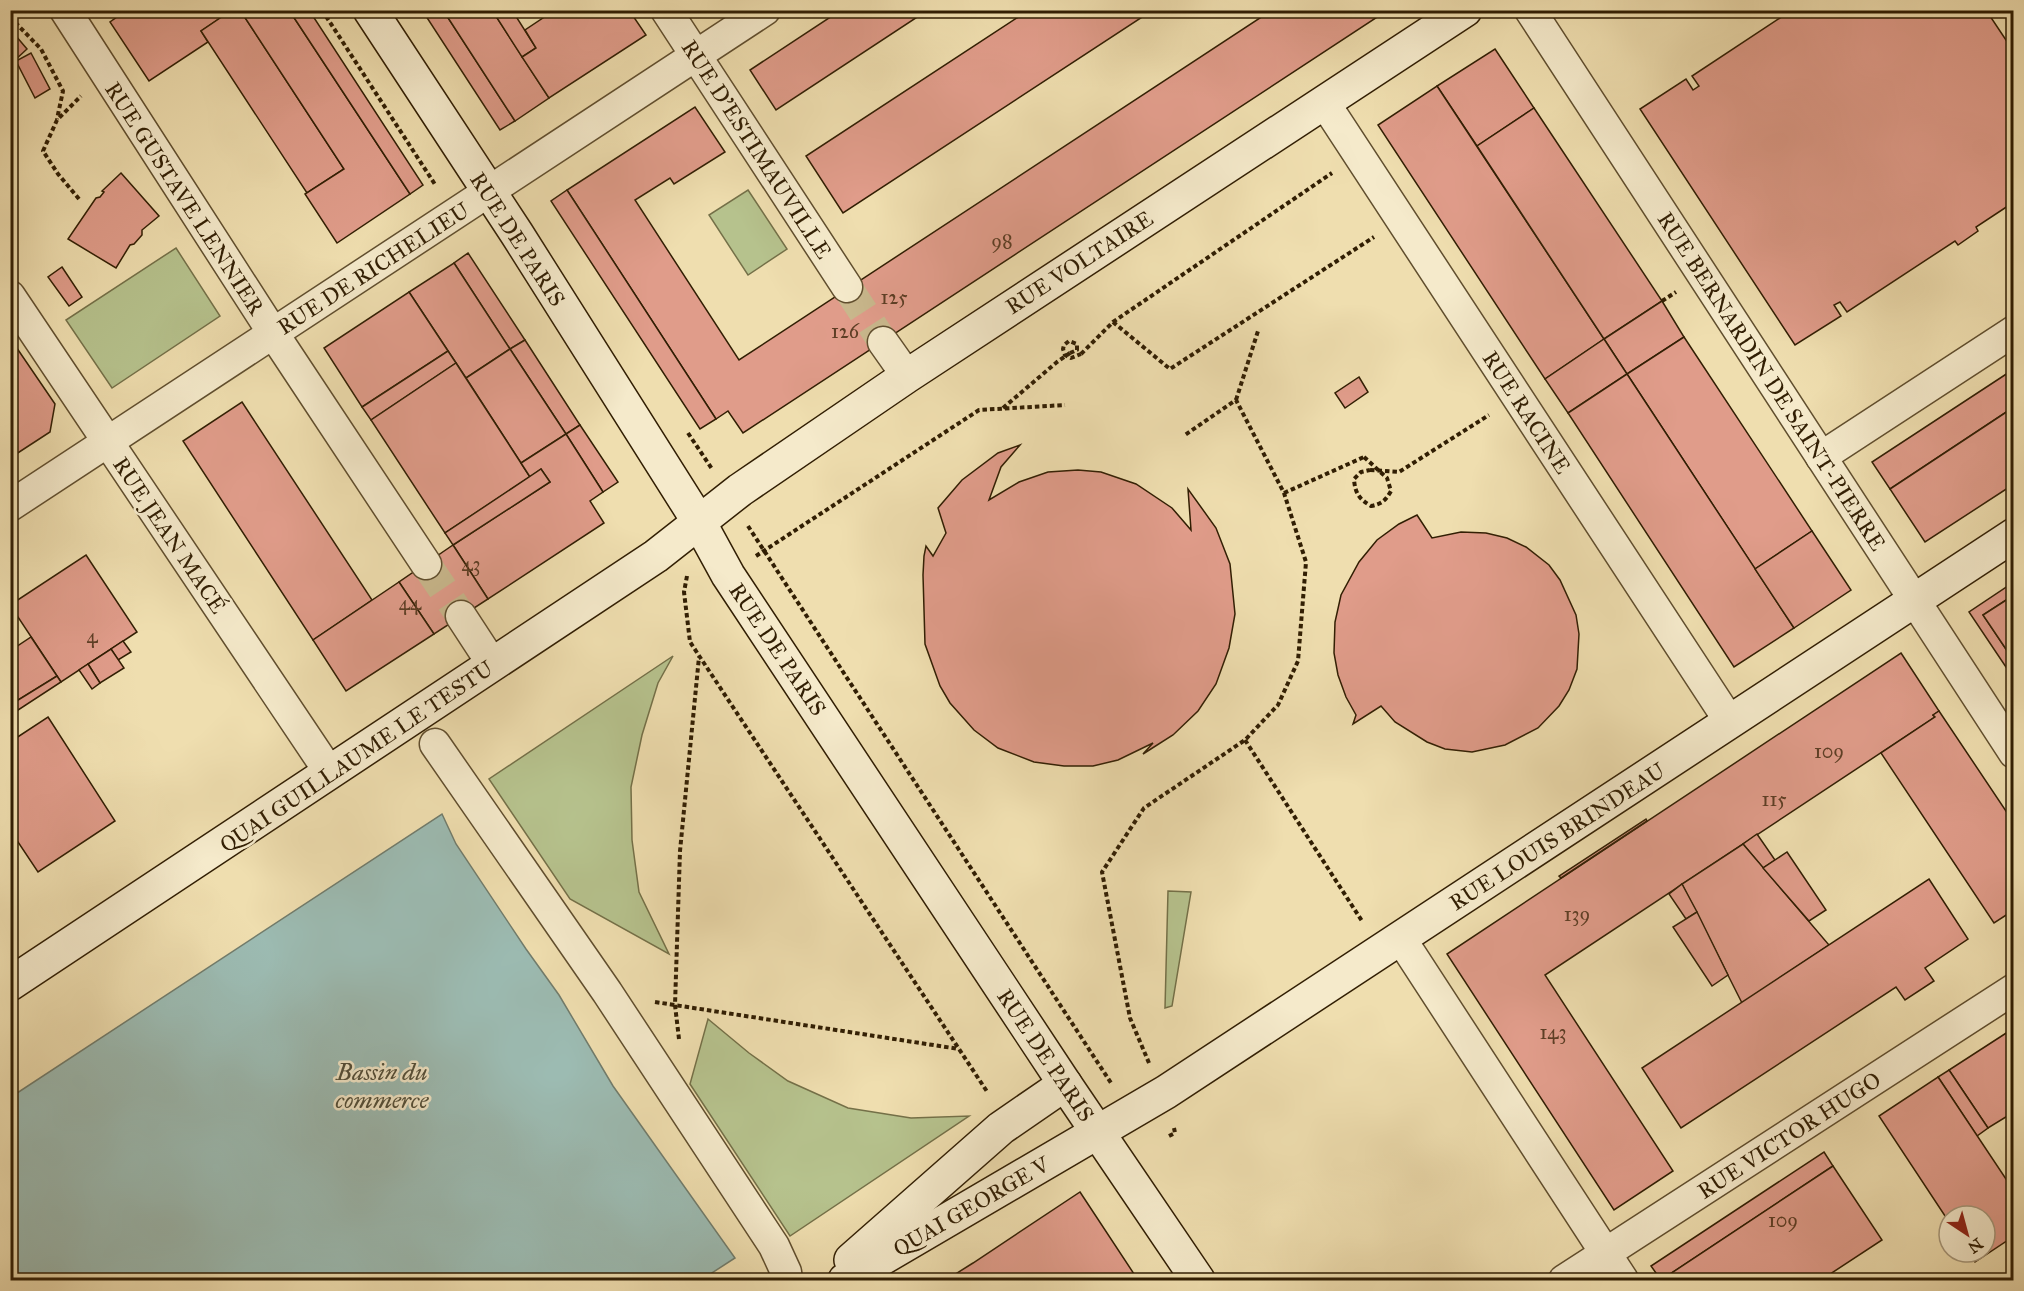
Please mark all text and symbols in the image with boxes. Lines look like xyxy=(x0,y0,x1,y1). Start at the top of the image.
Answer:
street label: RUE D'ESTIMAUVILLE xyxy=(676,35,838,264)
street label: RUE GUSTAVE LENNIER xyxy=(99,77,270,320)
street label: RUE DE PARIS xyxy=(464,167,571,311)
street label: RUE DE RICHELIEU xyxy=(272,196,475,341)
street label: RUE VOLTAIRE xyxy=(1001,205,1158,320)
street label: RUE BERNARDIN DE SAINT-PIERRE xyxy=(1652,207,1892,556)
house number: 98 xyxy=(991,229,1013,253)
house number: 125 xyxy=(881,285,907,309)
house number: 126 xyxy=(831,319,860,343)
street label: RUE RACINE xyxy=(1477,346,1576,479)
street label: RUE JEAN MACÉ xyxy=(107,452,232,619)
house number: 43 xyxy=(461,552,481,576)
street label: RUE DE PARIS xyxy=(723,578,832,721)
house number: 44 xyxy=(399,591,422,615)
house number: 4 xyxy=(86,624,98,648)
street label: QUAI GUILLAUME LE TESTU xyxy=(214,654,499,858)
house number: 109 xyxy=(1814,739,1844,763)
street label: RUE LOUIS BRINDEAU xyxy=(1444,756,1671,916)
house number: 115 xyxy=(1762,787,1786,811)
house number: 139 xyxy=(1564,902,1590,926)
street label: RUE DE PARIS xyxy=(991,984,1100,1127)
house number: 143 xyxy=(1539,1020,1567,1044)
water label: Bassin du commerce xyxy=(335,1057,430,1115)
street label: RUE VICTOR HUGO xyxy=(1693,1066,1886,1205)
street label: QUAI GEORGE V xyxy=(888,1150,1056,1262)
north arrow xyxy=(1937,1204,1997,1264)
house number: 109 xyxy=(1768,1208,1798,1232)
text: N xyxy=(1964,1234,1987,1258)

